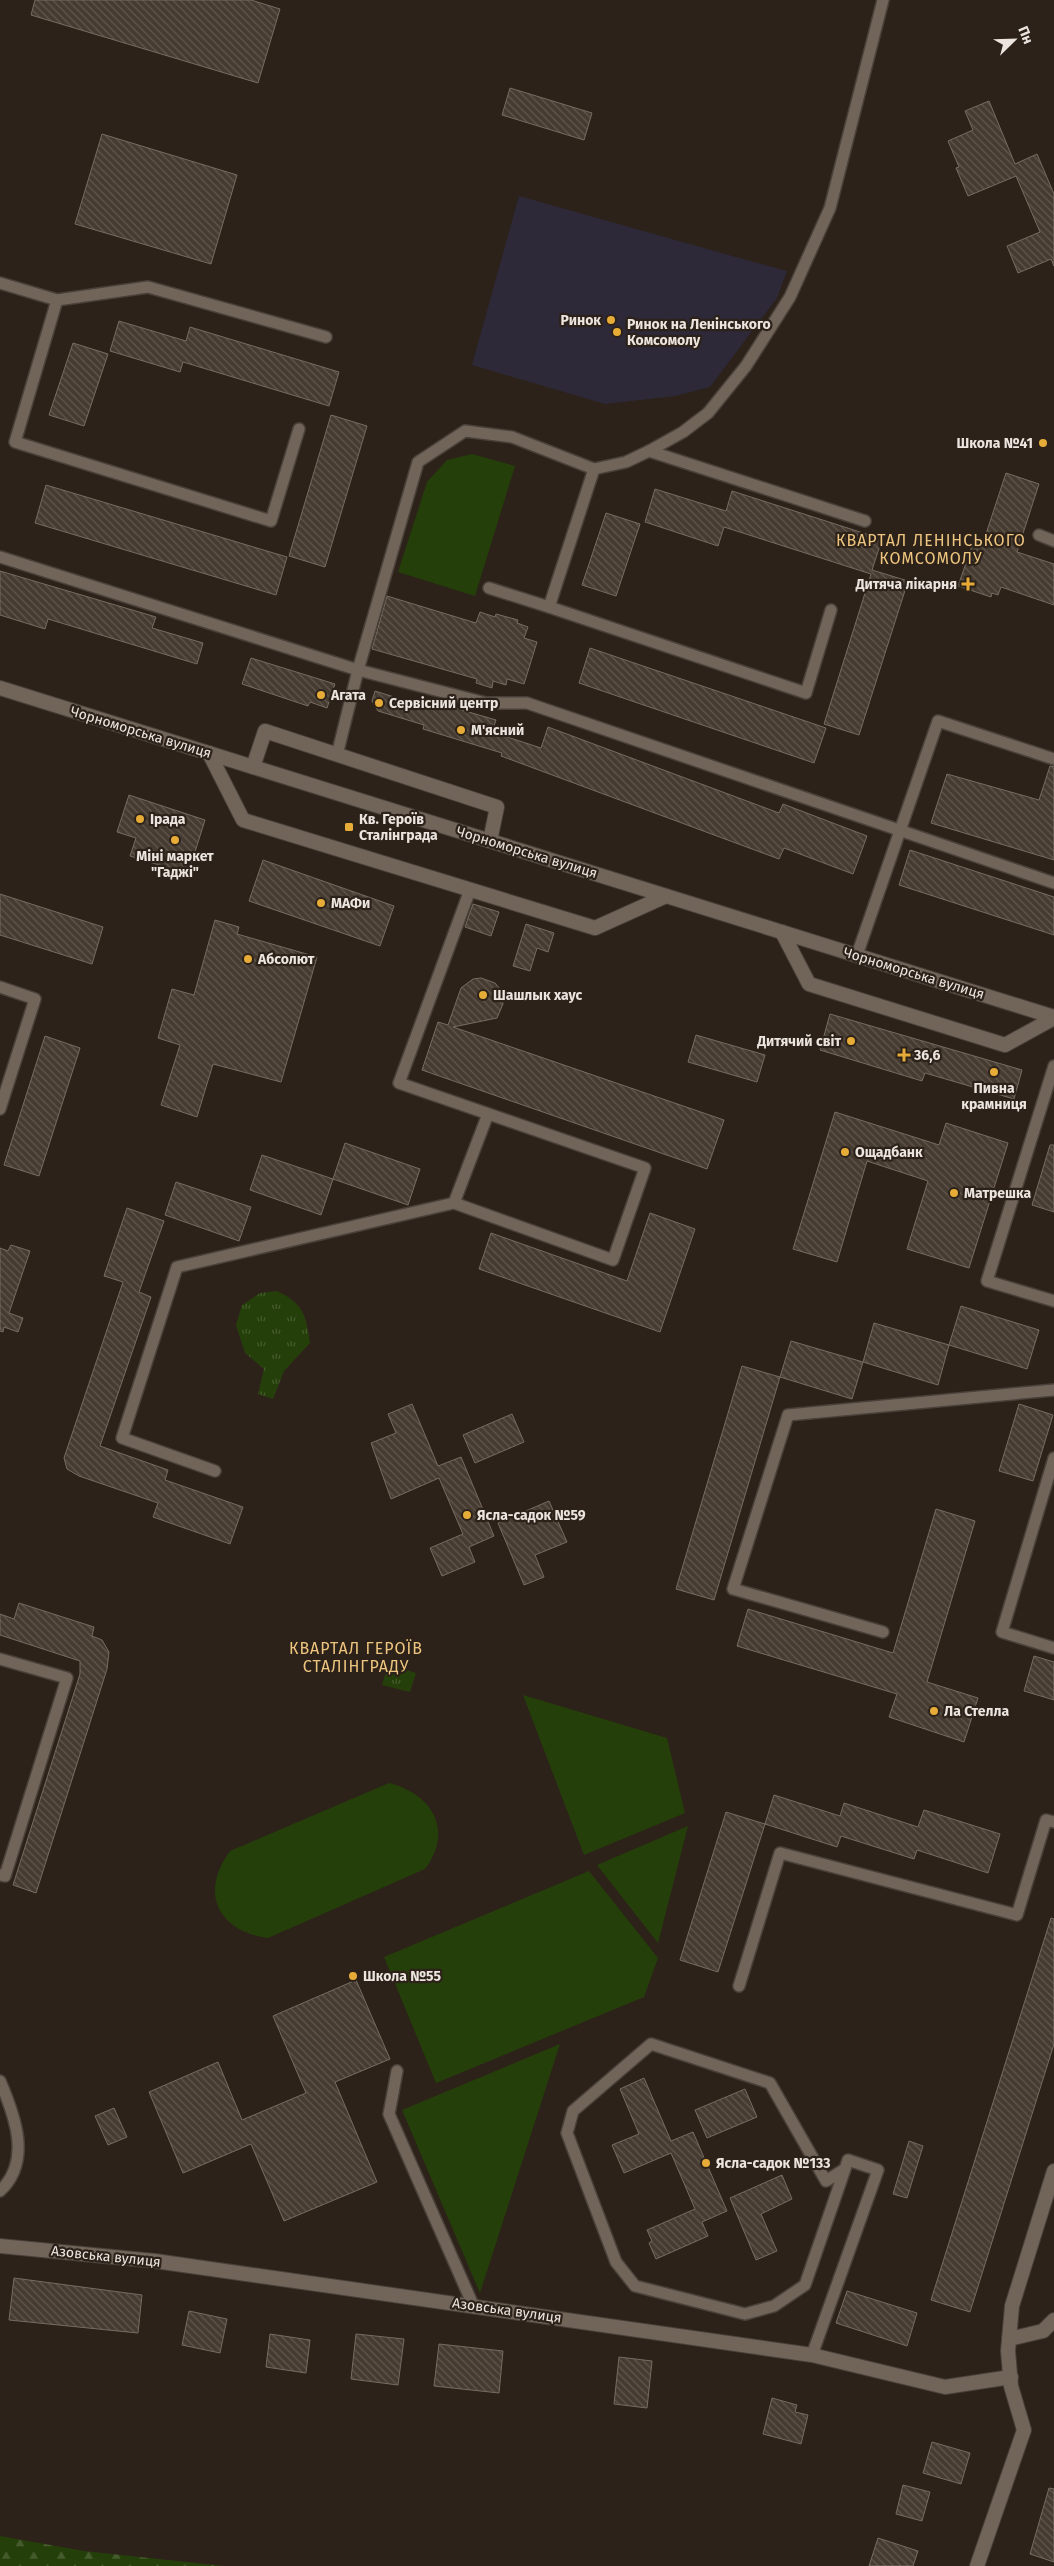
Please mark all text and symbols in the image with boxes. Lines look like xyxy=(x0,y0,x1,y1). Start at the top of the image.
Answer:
north arrow xyxy=(989,15,1039,65)
text: Пн xyxy=(1014,24,1037,46)
place label: Ринок xyxy=(561,312,601,329)
marker: Ринок xyxy=(605,314,617,326)
place label: Ринок на Ленінського Комсомолу xyxy=(627,316,771,349)
marker: Ринок на Ленінського Комсомолу xyxy=(611,326,623,338)
place label: Школа №41 xyxy=(957,435,1033,452)
marker: Школа №41 xyxy=(1037,437,1049,449)
district label: КВАРТАЛ ЛЕНІНСЬКОГО КОМСОМОЛУ xyxy=(836,531,1026,568)
place label: Дитяча лікарня xyxy=(855,576,957,593)
marker: Дитяча лікарня xyxy=(961,577,975,591)
place label: Агата xyxy=(330,687,366,704)
marker: Агата xyxy=(315,689,327,701)
place label: Сервісний центр xyxy=(389,695,498,712)
marker: Сервісний центр xyxy=(373,697,385,709)
street label: Чорноморська вулиця xyxy=(68,703,213,762)
place label: М'ясний xyxy=(471,722,524,739)
marker: М'ясний xyxy=(455,724,467,736)
place label: Ірада xyxy=(150,811,186,828)
place label: Кв. Героїв Сталінграда xyxy=(359,811,438,844)
marker: Ірада xyxy=(134,813,146,825)
marker: Кв. Героїв Сталінграда xyxy=(343,821,355,833)
street label: Чорноморська вулиця xyxy=(454,823,599,882)
marker: Міні маркет "Гаджі" xyxy=(169,834,181,846)
place label: Міні маркет "Гаджі" xyxy=(136,848,214,881)
place label: МАФи xyxy=(331,895,370,912)
marker: МАФи xyxy=(315,897,327,909)
street label: Чорноморська вулиця xyxy=(841,944,986,1003)
place label: Абсолют xyxy=(257,951,315,968)
marker: Абсолют xyxy=(242,953,254,965)
place label: Шашлык хаус xyxy=(493,987,583,1004)
marker: Шашлык хаус xyxy=(477,989,489,1001)
place label: Дитячий світ xyxy=(756,1033,841,1050)
marker: Дитячий світ xyxy=(845,1035,857,1047)
place label: 36,6 xyxy=(913,1047,940,1064)
marker: 36,6 xyxy=(898,1049,910,1061)
marker: Пивна крамниця xyxy=(988,1066,1000,1078)
place label: Пивна крамниця xyxy=(961,1080,1027,1113)
place label: Ощадбанк xyxy=(855,1144,923,1161)
marker: Ощадбанк xyxy=(839,1146,851,1158)
place label: Матрешка xyxy=(964,1185,1031,1202)
marker: Матрешка xyxy=(948,1187,960,1199)
place label: Ясла-садок №59 xyxy=(477,1507,586,1524)
marker: Ясла-садок №59 xyxy=(461,1509,473,1521)
district label: КВАРТАЛ ГЕРОЇВ СТАЛІНГРАДУ xyxy=(289,1639,423,1676)
place label: Ла Стелла xyxy=(944,1703,1009,1720)
marker: Ла Стелла xyxy=(928,1705,940,1717)
place label: Школа №55 xyxy=(363,1968,442,1985)
marker: Школа №55 xyxy=(347,1970,359,1982)
place label: Ясла-садок №133 xyxy=(716,2155,831,2172)
marker: Ясла-садок №133 xyxy=(700,2157,712,2169)
street label: Азовська вулиця xyxy=(50,2242,162,2271)
street label: Азовська вулиця xyxy=(451,2294,563,2327)

